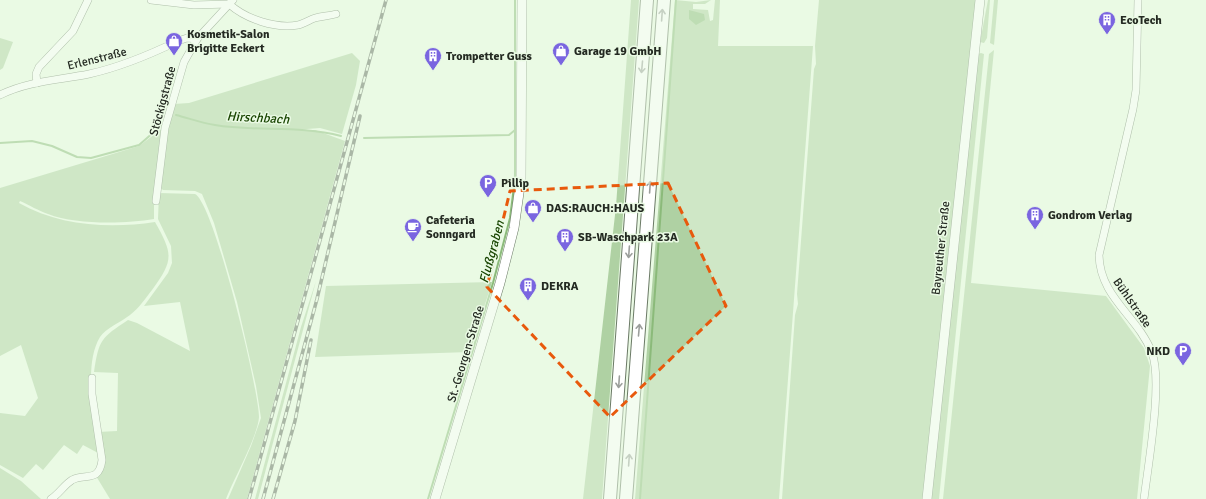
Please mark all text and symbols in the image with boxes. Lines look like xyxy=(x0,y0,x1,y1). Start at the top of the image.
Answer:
one-way arrow xyxy=(659,9,666,22)
building icon: EcoTech xyxy=(1097,10,1117,35)
place label: EcoTech xyxy=(1120,13,1162,28)
place label: Kosmetik-Salon Brigitte Eckert xyxy=(187,27,270,56)
shop icon: Kosmetik-Salon Brigitte Eckert xyxy=(164,31,184,56)
shop icon: Garage 19 GmbH xyxy=(551,41,571,66)
street label: Erlenstraße xyxy=(66,44,128,74)
place label: Garage 19 GmbH xyxy=(574,44,662,59)
building icon: Trompetter Guss xyxy=(423,46,443,71)
place label: Trompetter Guss xyxy=(446,49,533,64)
one-way arrow xyxy=(638,60,645,73)
street label: Stöckigstraße xyxy=(146,64,180,138)
water label: Hirschbach xyxy=(226,108,291,128)
parking icon: Pillip xyxy=(478,173,498,198)
place label: Pillip xyxy=(501,176,529,191)
one-way arrow xyxy=(646,181,653,194)
shop icon: DAS:RAUCH:HAUS xyxy=(523,198,543,223)
street label: Bayreuther Straße xyxy=(929,200,953,296)
place label: DAS:RAUCH:HAUS xyxy=(546,201,644,216)
building icon: Gondrom Verlag xyxy=(1025,205,1045,230)
place label: Gondrom Verlag xyxy=(1048,208,1133,223)
place label: Cafeteria Sonngard xyxy=(426,213,476,242)
cafe icon: Cafeteria Sonngard xyxy=(403,217,423,242)
water label: Flußgraben xyxy=(476,218,508,285)
building icon: SB-Waschpark 23A xyxy=(555,227,575,252)
place label: SB-Waschpark 23A xyxy=(578,230,678,245)
one-way arrow xyxy=(625,245,632,258)
street label: Bühlstraße xyxy=(1109,275,1155,331)
building icon: DEKRA xyxy=(518,276,538,301)
place label: DEKRA xyxy=(541,279,579,294)
street label: St.-Georgen-Straße xyxy=(444,304,488,404)
one-way arrow xyxy=(635,324,642,337)
parking icon: NKD xyxy=(1173,341,1193,366)
place label: NKD xyxy=(1146,344,1170,359)
one-way arrow xyxy=(615,375,622,388)
one-way arrow xyxy=(625,454,633,467)

